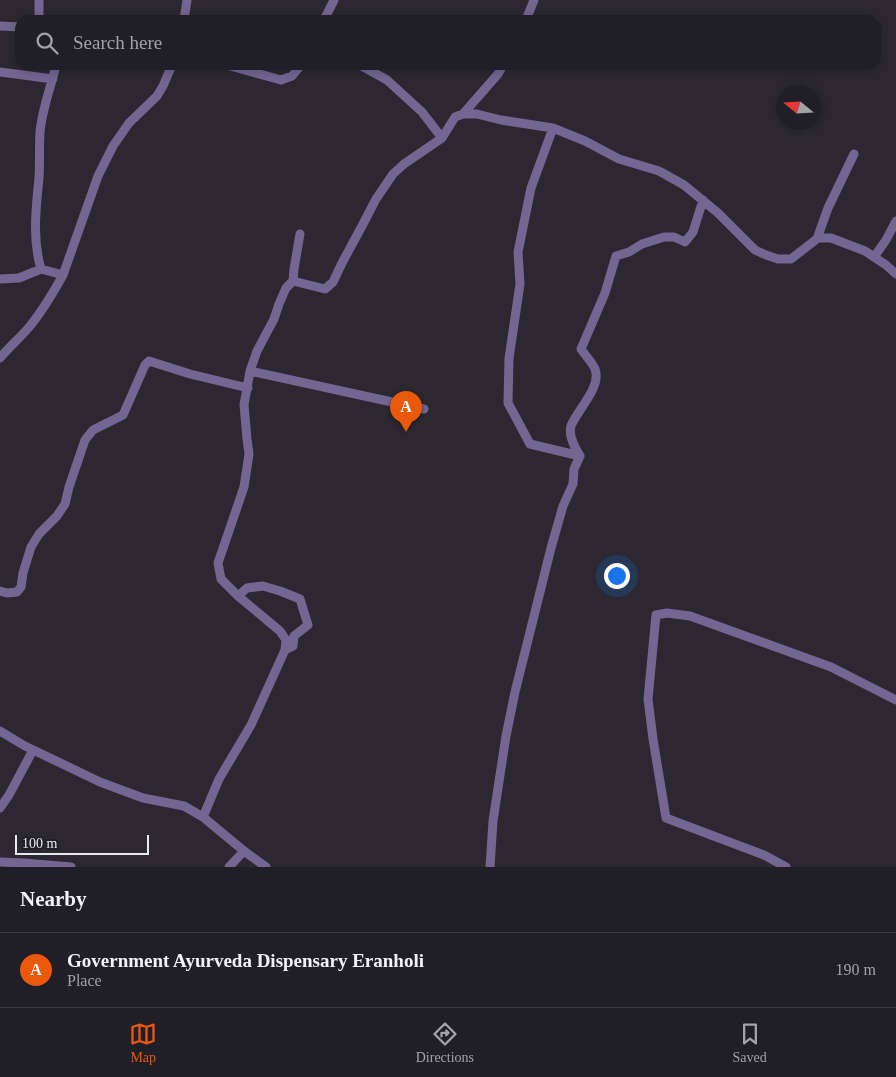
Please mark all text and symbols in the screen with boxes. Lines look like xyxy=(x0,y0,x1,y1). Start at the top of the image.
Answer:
search box xyxy=(15,15,881,70)
icon: search xyxy=(33,29,61,57)
text: Search here xyxy=(73,32,162,53)
north arrow xyxy=(776,85,821,130)
pin: A xyxy=(390,391,422,432)
your location xyxy=(604,563,630,589)
scale bar xyxy=(15,832,149,855)
text: 100 m xyxy=(22,836,57,851)
text: Nearby xyxy=(20,887,87,911)
text: Government Ayurveda Dispensary Eranholi xyxy=(67,950,424,971)
text: A xyxy=(30,961,42,978)
text: 190 m xyxy=(836,961,876,978)
text: Place xyxy=(67,972,102,989)
tab: Map xyxy=(129,1020,157,1066)
tab: Directions xyxy=(416,1020,474,1066)
tab: Saved xyxy=(733,1020,767,1066)

